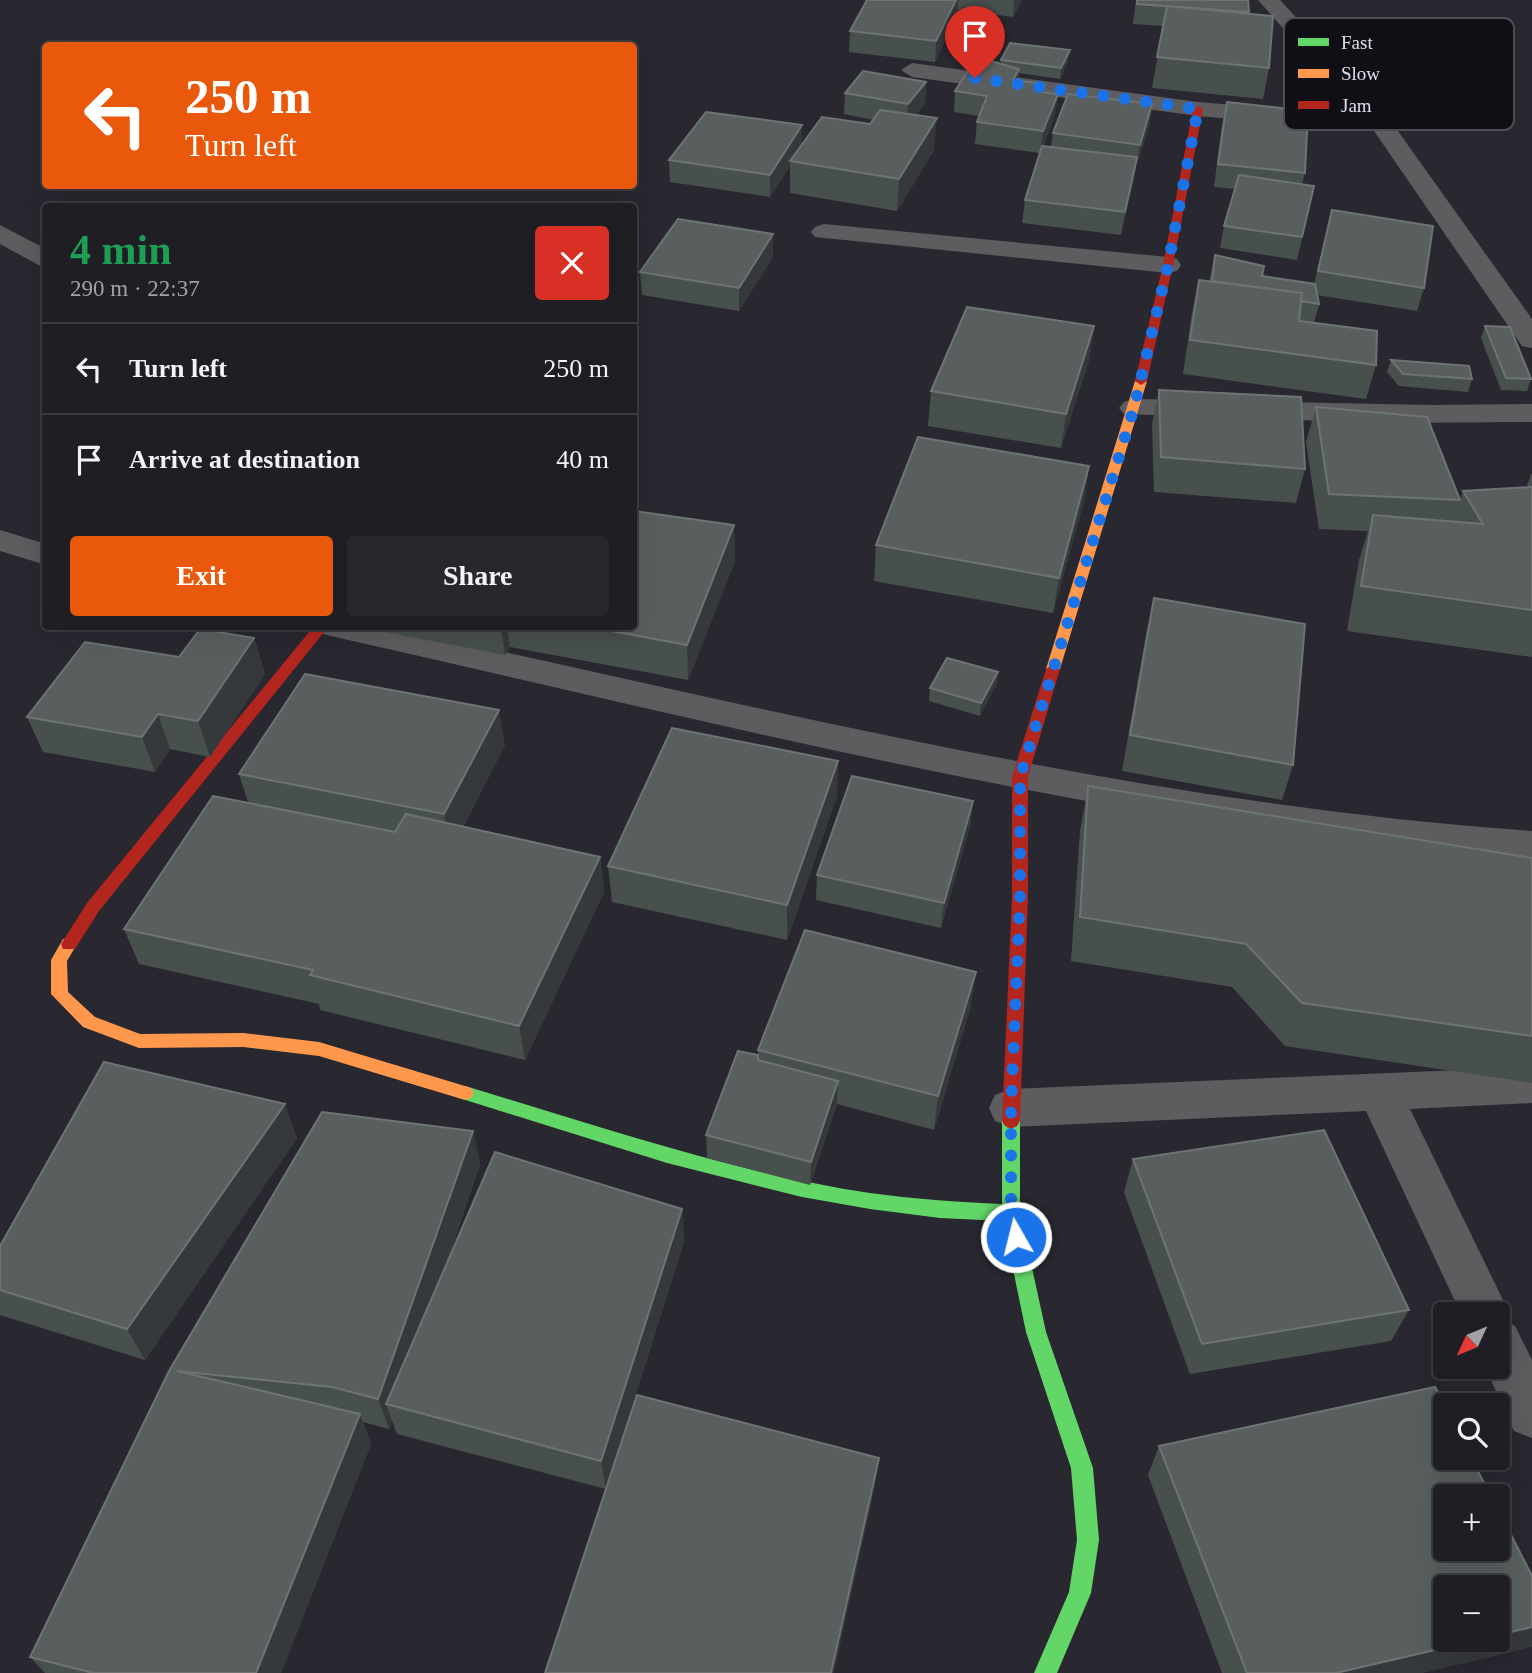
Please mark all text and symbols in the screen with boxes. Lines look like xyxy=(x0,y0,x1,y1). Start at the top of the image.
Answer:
pin xyxy=(945,6,1005,78)
icon: arrive xyxy=(956,17,994,55)
legend xyxy=(1284,18,1514,130)
text: Fast xyxy=(1341,32,1373,53)
text: Slow xyxy=(1341,63,1380,84)
text: 250 m xyxy=(185,69,312,124)
icon: left xyxy=(70,70,161,161)
text: Jam xyxy=(1341,95,1372,116)
text: Turn left xyxy=(185,127,297,163)
button: close xyxy=(535,226,609,300)
text: 4 min xyxy=(70,227,172,273)
text: 290 m · 22:37 xyxy=(70,276,200,301)
icon: left xyxy=(70,350,108,388)
text: Turn left xyxy=(129,354,227,383)
text: 250 m xyxy=(543,354,609,383)
icon: arrive xyxy=(70,441,108,479)
text: Arrive at destination xyxy=(129,445,360,474)
text: 40 m xyxy=(556,445,609,474)
button: Exit xyxy=(70,536,333,616)
button: Share xyxy=(347,536,609,616)
position arrow xyxy=(979,1200,1053,1274)
north arrow xyxy=(1433,1302,1510,1379)
map controls xyxy=(1433,1302,1510,1652)
button: search xyxy=(1433,1393,1510,1470)
button: + xyxy=(1433,1484,1510,1561)
button: − xyxy=(1433,1575,1510,1652)

